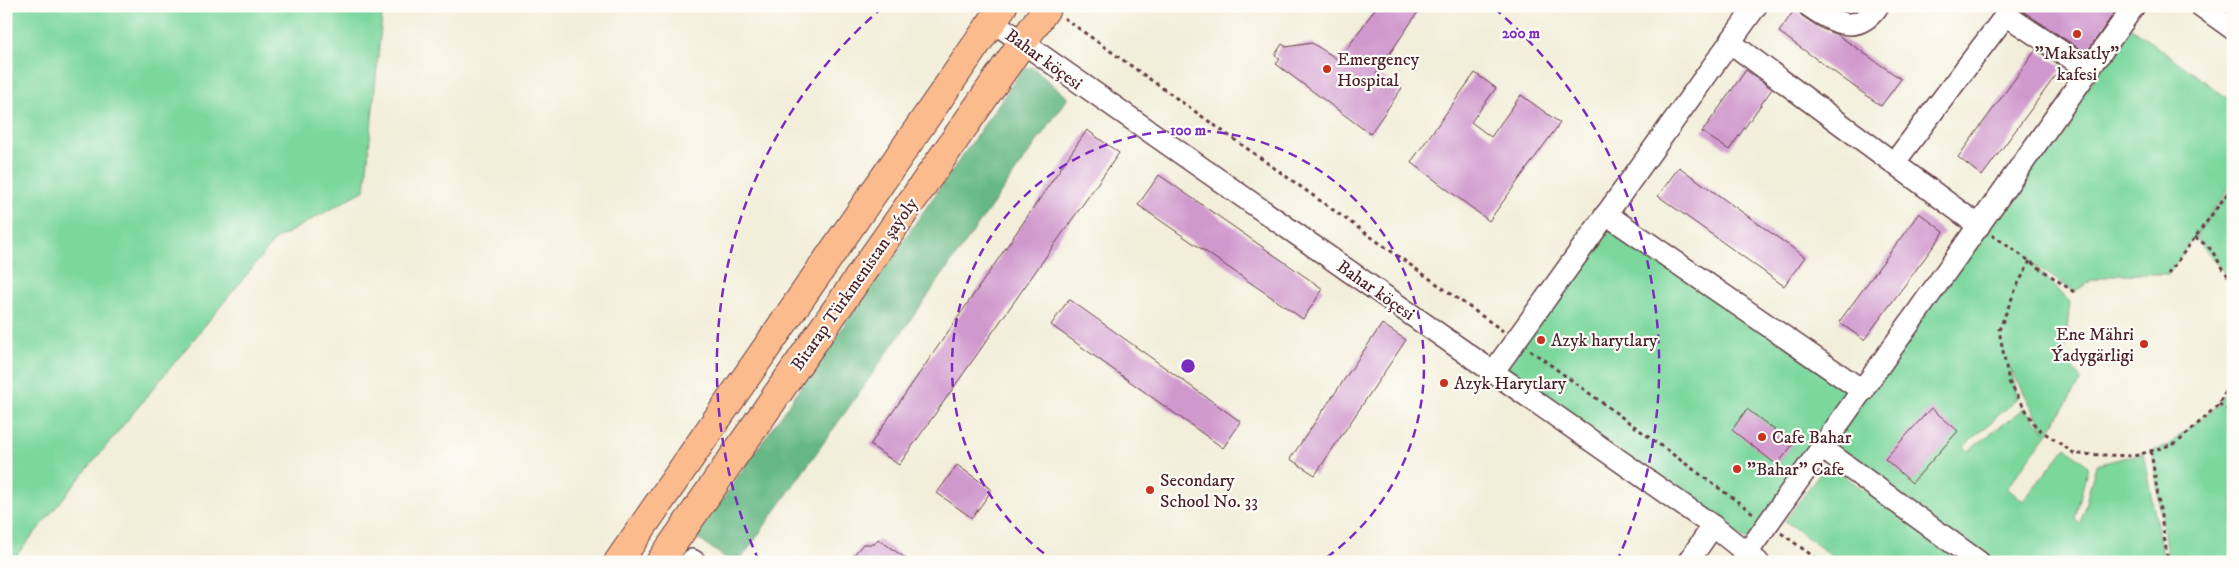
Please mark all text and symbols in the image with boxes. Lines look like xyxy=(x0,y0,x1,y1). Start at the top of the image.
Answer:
street label: Bahar köçesi xyxy=(1001,24,1086,95)
text: 200 m xyxy=(1502,24,1541,43)
marker: "Maksatly" kafesi xyxy=(2071,28,2083,40)
place label: "Maksatly" kafesi xyxy=(2035,43,2119,86)
place label: Emergency Hospital xyxy=(1337,49,1420,92)
marker: Emergency Hospital xyxy=(1321,63,1333,75)
text: 100 m xyxy=(1170,121,1207,140)
street label: Bitarap Türkmenistan şaýoly xyxy=(787,193,923,375)
street label: Bahar köçesi xyxy=(1332,256,1419,326)
place label: Ene Mähri Ýadygärligi xyxy=(2051,324,2134,367)
place label: Azyk harytlary xyxy=(1551,330,1658,352)
marker: Azyk harytlary xyxy=(1535,334,1547,346)
marker: Ene Mähri Ýadygärligi xyxy=(2138,338,2150,350)
centre of rings xyxy=(1179,357,1197,375)
place label: Azyk Harytlary xyxy=(1454,373,1567,395)
marker: Azyk Harytlary xyxy=(1438,377,1450,389)
place label: Cafe Bahar xyxy=(1772,427,1852,449)
marker: Cafe Bahar xyxy=(1756,431,1768,443)
place label: "Bahar" Cafe xyxy=(1747,459,1844,481)
marker: "Bahar" Cafe xyxy=(1731,463,1743,475)
place label: Secondary School No. 33 xyxy=(1160,470,1258,513)
marker: Secondary School No. 33 xyxy=(1144,484,1156,496)

